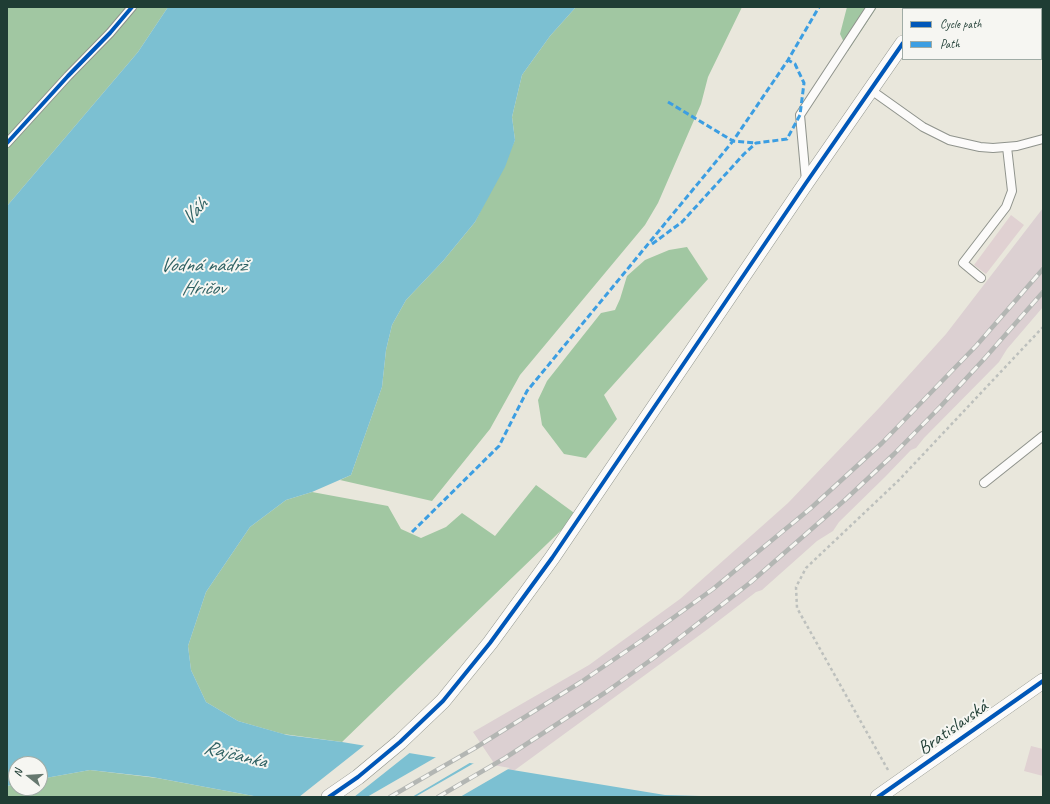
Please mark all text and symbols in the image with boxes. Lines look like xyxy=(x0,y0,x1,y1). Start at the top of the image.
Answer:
legend xyxy=(902,8,1042,60)
text: Cycle path xyxy=(940,16,982,32)
text: Path xyxy=(940,36,960,52)
water label: Váh xyxy=(177,194,213,230)
water label: Vodná nádrž Hričov xyxy=(160,254,246,301)
street label: Bratislavská xyxy=(914,696,992,760)
water label: Rajčanka xyxy=(201,736,269,774)
north arrow xyxy=(8,756,48,796)
text: N xyxy=(10,767,25,778)

